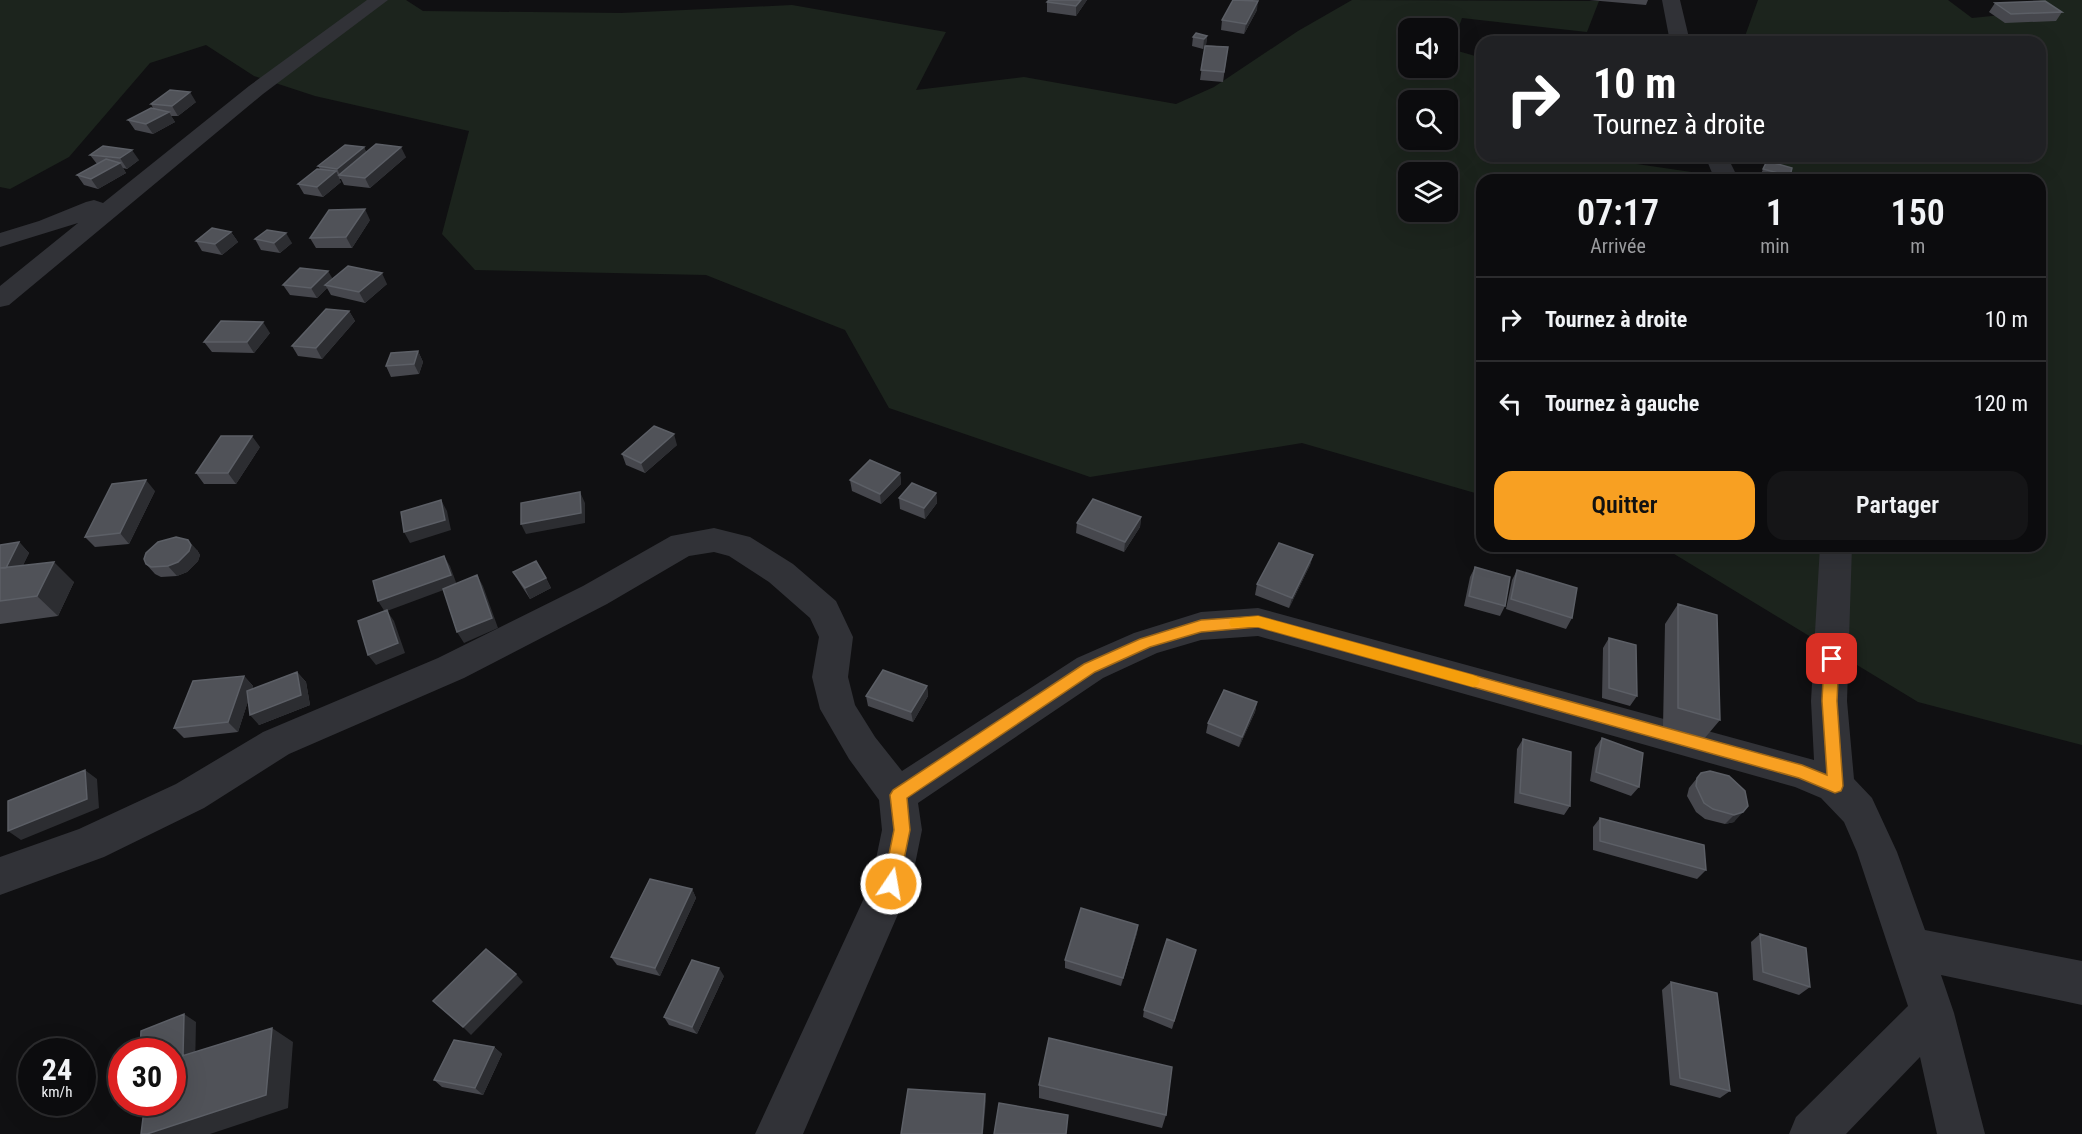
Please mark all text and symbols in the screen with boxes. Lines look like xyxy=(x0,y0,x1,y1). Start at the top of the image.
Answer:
map controls xyxy=(1398,18,1458,222)
button: sound xyxy=(1398,18,1458,78)
text: 10 m xyxy=(1593,59,1676,108)
icon: right xyxy=(1494,60,1572,138)
button: search xyxy=(1398,90,1458,150)
text: Tournez à droite xyxy=(1593,109,1765,141)
button: layers xyxy=(1398,162,1458,222)
text: 07:17 xyxy=(1577,192,1659,234)
text: 1 xyxy=(1766,192,1784,234)
text: 150 xyxy=(1891,192,1945,234)
text: Arrivée xyxy=(1590,234,1646,258)
text: min xyxy=(1760,234,1789,258)
text: m xyxy=(1910,234,1925,258)
icon: right xyxy=(1494,303,1527,336)
text: Tournez à droite xyxy=(1545,307,1687,332)
text: 10 m xyxy=(1985,307,2028,332)
icon: left xyxy=(1494,387,1527,420)
text: Tournez à gauche xyxy=(1545,391,1699,416)
text: 120 m xyxy=(1974,391,2028,416)
button: Quitter xyxy=(1494,471,1755,540)
button: Partager xyxy=(1767,471,2028,540)
pin xyxy=(1806,633,1857,684)
icon: arrive xyxy=(1815,642,1848,675)
position arrow xyxy=(859,852,923,916)
speed limit sign: 30 xyxy=(108,1038,186,1116)
text: 24 xyxy=(42,1052,72,1087)
text: km/h xyxy=(42,1083,72,1101)

